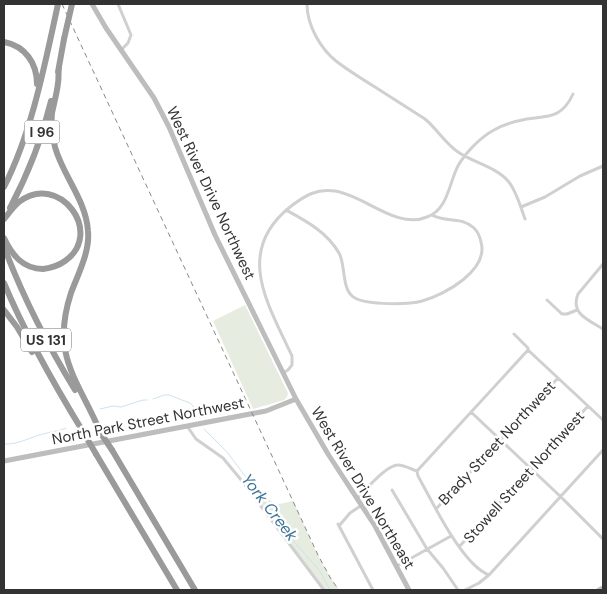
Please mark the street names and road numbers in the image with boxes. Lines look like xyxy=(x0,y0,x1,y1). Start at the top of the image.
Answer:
street label: West River Drive Northwest xyxy=(162,103,260,283)
road number: I 96 xyxy=(24,120,60,144)
road number: US 131 xyxy=(21,328,71,352)
street label: Brady Street Northwest xyxy=(434,376,560,509)
street label: North Park Street Northwest xyxy=(50,393,246,449)
street label: West River Drive Northeast xyxy=(307,403,420,573)
street label: Stowell Street Northwest xyxy=(459,406,589,548)

